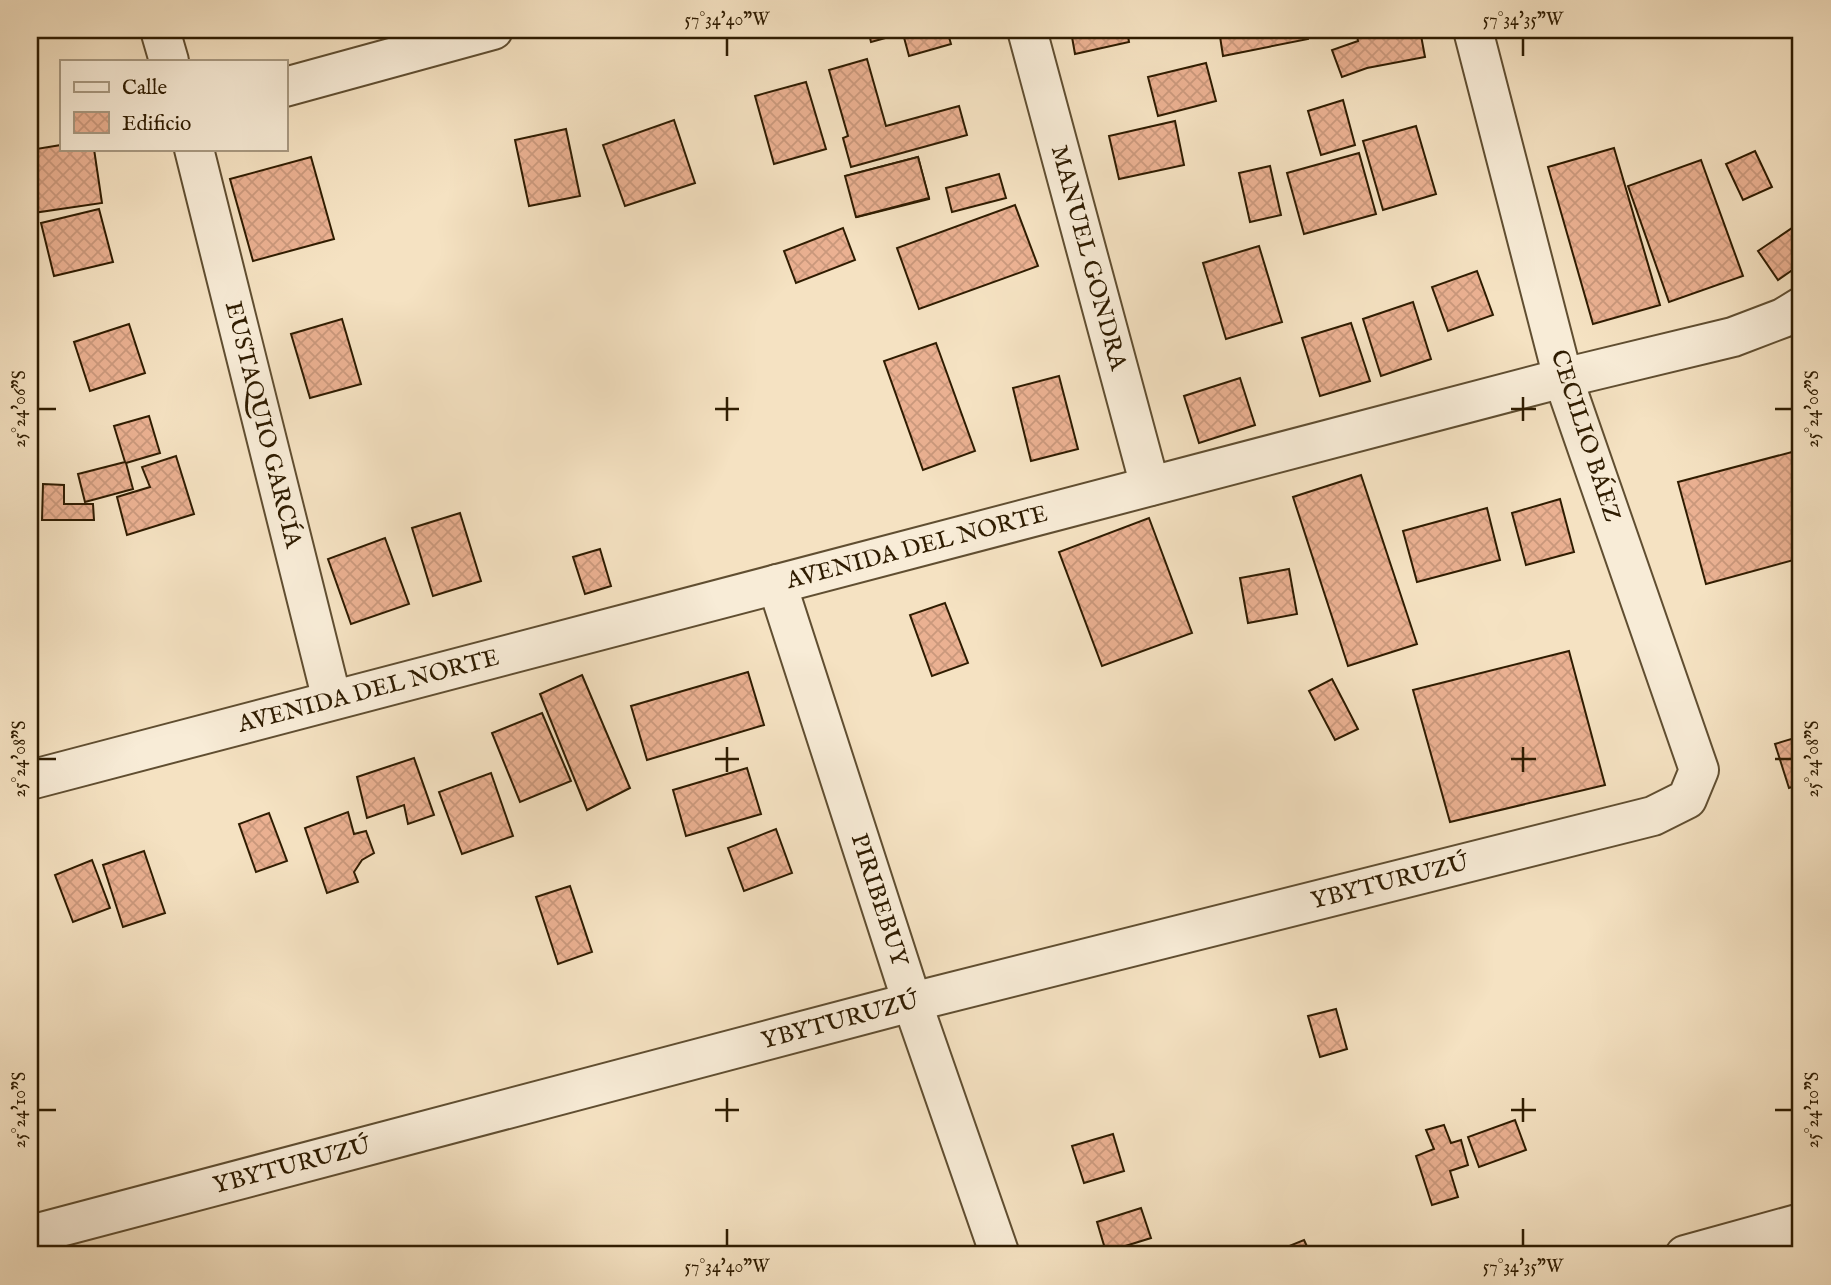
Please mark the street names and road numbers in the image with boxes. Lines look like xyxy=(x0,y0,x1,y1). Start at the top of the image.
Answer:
street label: MANUEL GONDRA xyxy=(1043,142,1134,374)
street label: EUSTAQUIO GARCÍA xyxy=(217,298,309,552)
street label: CECILIO BÁEZ xyxy=(1543,346,1627,526)
street label: AVENIDA DEL NORTE xyxy=(782,498,1051,597)
street label: AVENIDA DEL NORTE xyxy=(234,642,502,741)
street label: PIRIBEBUY xyxy=(843,830,915,972)
street label: YBYTURUZÚ xyxy=(1308,847,1473,917)
street label: YBYTURUZÚ xyxy=(758,985,923,1057)
street label: YBYTURUZÚ xyxy=(210,1130,375,1201)

